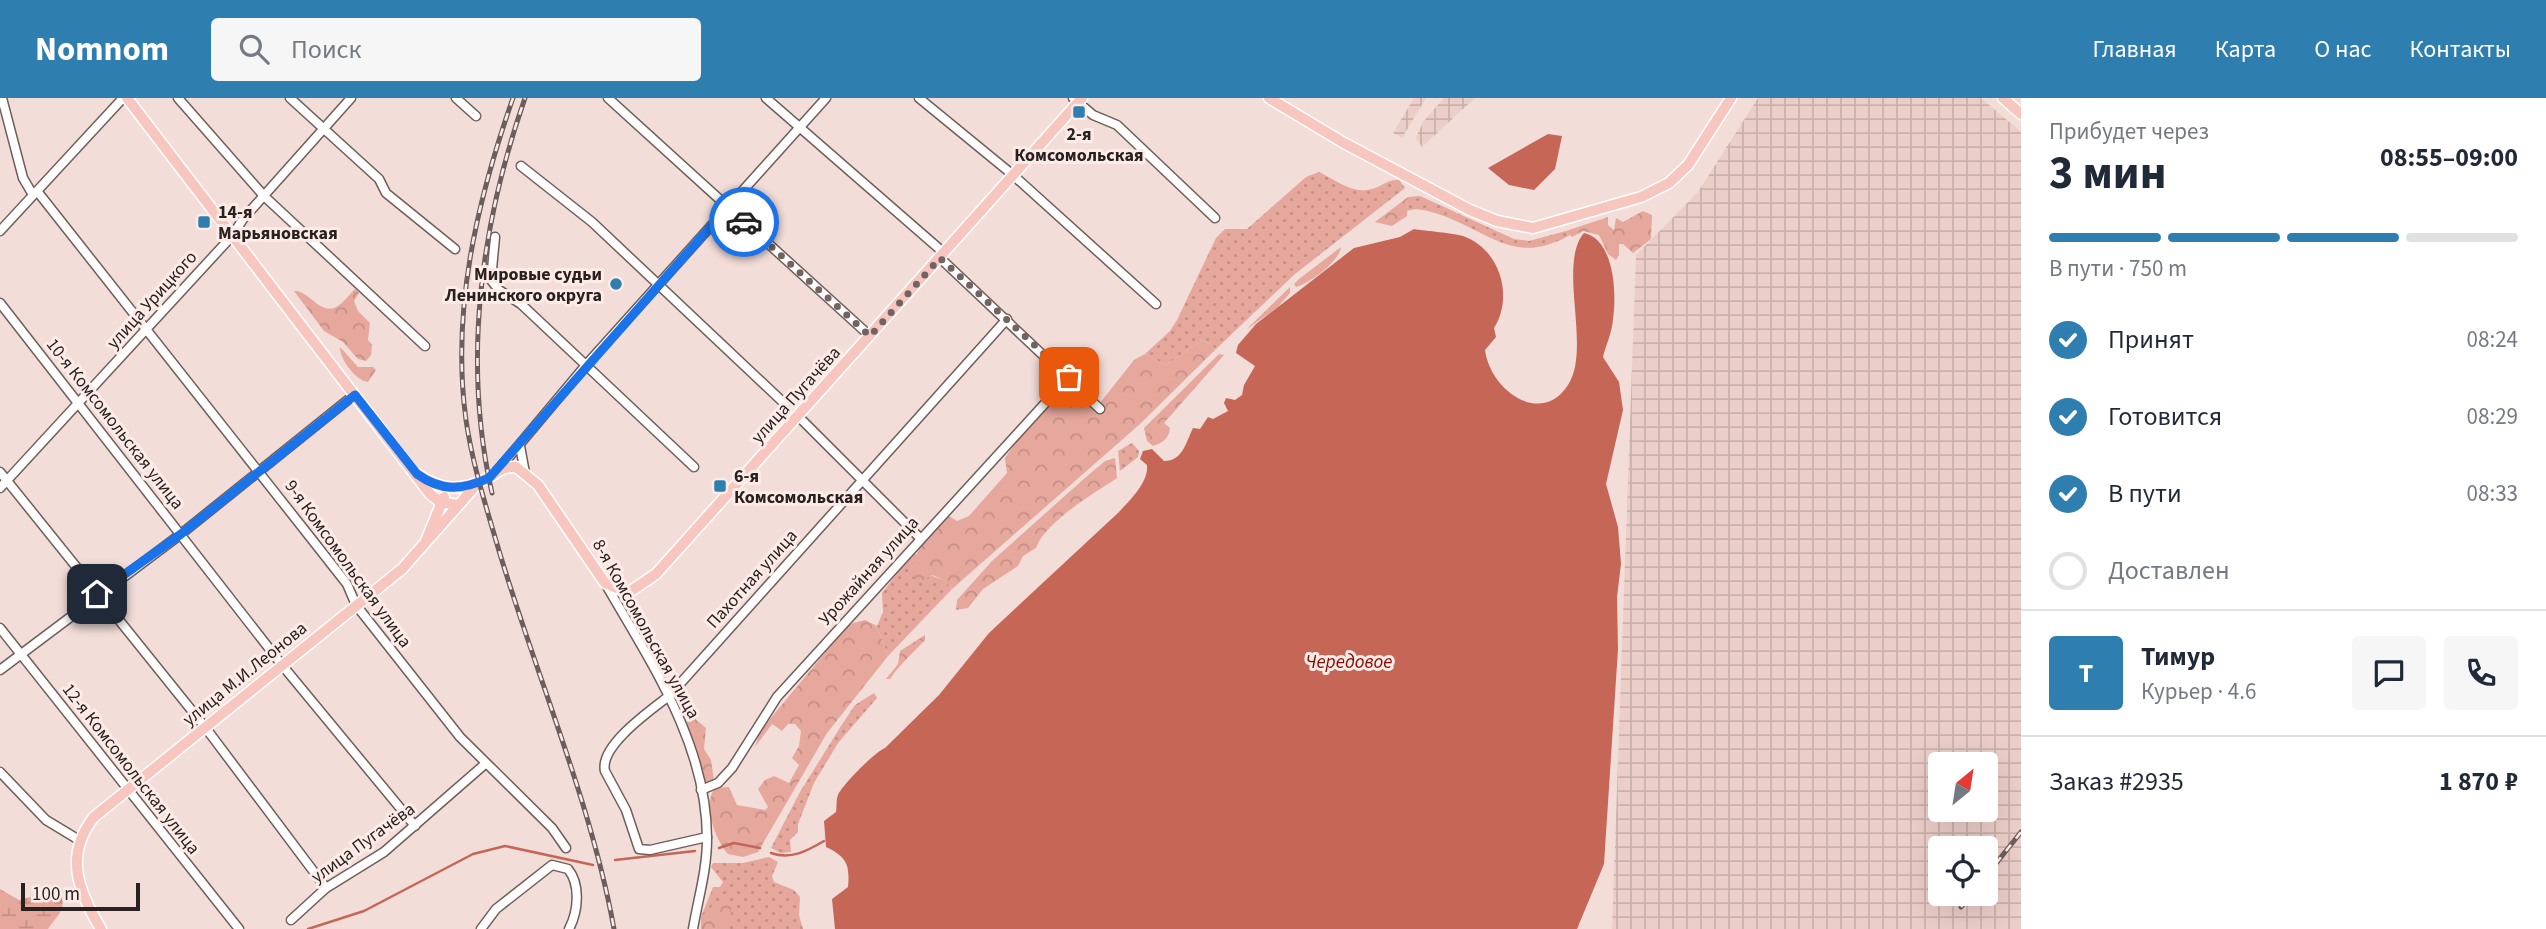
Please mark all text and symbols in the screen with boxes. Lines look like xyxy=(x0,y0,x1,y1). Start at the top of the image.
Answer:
search box xyxy=(211,18,701,81)
text: Nomnom xyxy=(35,26,169,73)
icon: search xyxy=(235,30,273,68)
text: Поиск xyxy=(291,31,361,68)
text: Главная xyxy=(2092,32,2177,67)
text: Карта xyxy=(2215,32,2276,67)
text: О нас xyxy=(2314,32,2371,67)
text: Контакты xyxy=(2409,32,2511,67)
marker: 2-я Комсомольская xyxy=(1071,104,1087,120)
text: Прибудет через xyxy=(2049,115,2209,148)
place label: 2-я Комсомольская xyxy=(1014,122,1144,168)
text: 08:55–09:00 xyxy=(2380,139,2518,176)
text: 3 мин xyxy=(2049,141,2166,206)
courier xyxy=(709,187,779,257)
place label: 14-я Марьяновская xyxy=(218,200,338,246)
icon: car xyxy=(725,203,763,241)
marker: 14-я Марьяновская xyxy=(196,214,212,230)
street label: улица Урицкого xyxy=(101,245,203,355)
text: В пути · 750 m xyxy=(2049,252,2187,285)
place label: Мировые судьи Ленинского округа xyxy=(444,262,602,308)
marker: Мировые судьи Ленинского округа xyxy=(608,276,624,292)
icon: check xyxy=(2049,321,2087,359)
text: Принят xyxy=(2108,321,2194,358)
text: 08:24 xyxy=(2467,323,2518,356)
street label: 10-я Комсомольская улица xyxy=(40,333,190,515)
street label: улица Пугачёва xyxy=(746,341,846,449)
pin xyxy=(1039,347,1099,407)
icon: bag xyxy=(1050,358,1088,396)
icon: check xyxy=(2049,398,2087,436)
text: Готовится xyxy=(2108,398,2222,435)
text: 08:29 xyxy=(2467,400,2518,433)
place label: 6-я Комсомольская xyxy=(734,464,863,510)
street label: 9-я Комсомольская улица xyxy=(279,475,417,653)
icon: check xyxy=(2049,475,2087,513)
text: В пути xyxy=(2108,475,2182,512)
text: 08:33 xyxy=(2467,477,2518,510)
marker: 6-я Комсомольская xyxy=(712,478,728,494)
street label: Урожайная улица xyxy=(813,511,925,631)
street label: Пахотная улица xyxy=(701,524,803,634)
street label: 8-я Комсомольская улица xyxy=(586,535,706,723)
text: Доставлен xyxy=(2108,552,2230,589)
pin xyxy=(67,564,127,624)
icon: home xyxy=(78,575,116,613)
street label: улица М.И.Леонова xyxy=(177,616,313,732)
button: chat xyxy=(2352,636,2426,710)
button: phone xyxy=(2444,636,2518,710)
text: Тимур xyxy=(2141,638,2215,675)
water label: Чередовое xyxy=(1306,649,1392,676)
text: Т xyxy=(2079,655,2093,692)
text: Курьер · 4.6 xyxy=(2141,675,2256,708)
street label: 12-я Комсомольская улица xyxy=(56,678,206,860)
north arrow xyxy=(1928,752,1998,822)
map controls xyxy=(1928,752,1998,906)
text: Заказ #2935 xyxy=(2049,763,2184,800)
text: 1 870 ₽ xyxy=(2439,763,2518,800)
street label: улица Пугачёва xyxy=(306,797,420,889)
button: locate xyxy=(1928,836,1998,906)
scale bar xyxy=(21,880,140,912)
text: 100 m xyxy=(32,881,80,908)

